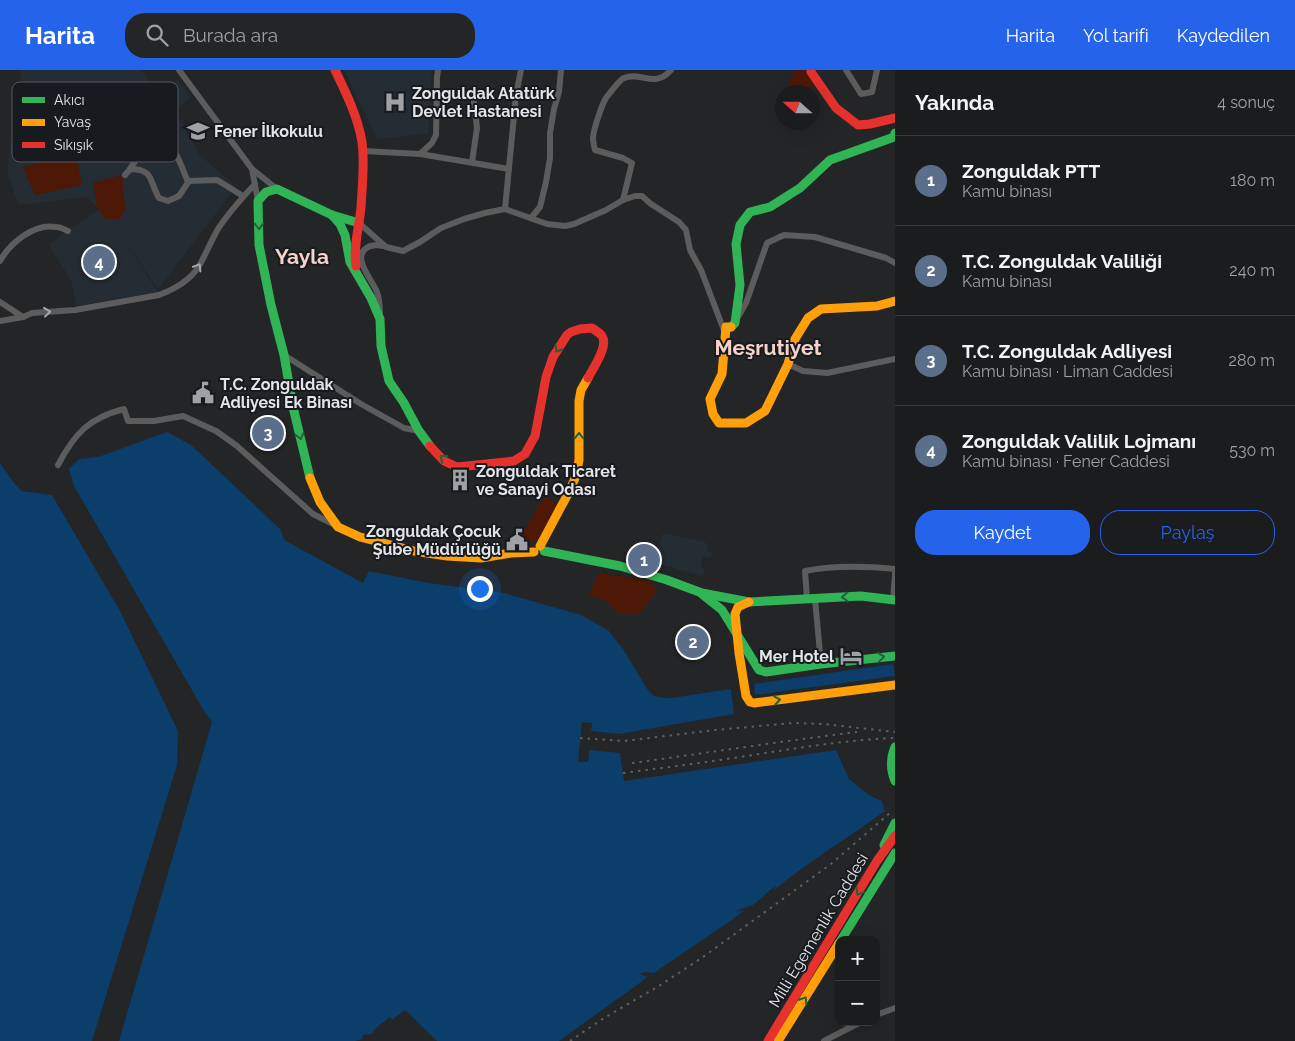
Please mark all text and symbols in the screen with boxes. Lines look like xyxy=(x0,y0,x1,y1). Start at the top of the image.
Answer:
search box xyxy=(125,13,475,58)
text: Harita xyxy=(25,21,95,50)
icon: search xyxy=(143,21,171,49)
text: Burada ara xyxy=(183,24,278,46)
text: Harita xyxy=(1006,25,1055,46)
text: Yol tarifi xyxy=(1083,25,1149,46)
text: Kaydedilen xyxy=(1177,25,1270,46)
legend xyxy=(12,82,178,162)
place label: Zonguldak Atatürk Devlet Hastanesi xyxy=(412,84,555,121)
north arrow xyxy=(775,85,820,130)
hospital icon: Zonguldak Atatürk Devlet Hastanesi xyxy=(382,89,408,115)
text: Yakında xyxy=(915,90,994,115)
text: Akıcı xyxy=(54,92,85,108)
text: 4 sonuç xyxy=(1217,93,1275,112)
text: Yavaş xyxy=(54,114,91,130)
school or university icon: Fener İlkokulu xyxy=(185,118,211,144)
place label: Fener İlkokulu xyxy=(214,121,323,141)
text: Sıkışık xyxy=(54,137,94,153)
text: Zonguldak PTT xyxy=(962,160,1100,182)
text: 1 xyxy=(927,171,935,190)
text: 180 m xyxy=(1230,171,1275,190)
text: Kamu binası xyxy=(962,182,1052,201)
one-way arrow xyxy=(254,222,264,230)
pin: 4 xyxy=(83,243,115,281)
district label: Yayla xyxy=(275,244,329,269)
text: T.C. Zonguldak Valiliği xyxy=(962,250,1162,272)
text: 2 xyxy=(926,261,936,280)
text: 240 m xyxy=(1229,261,1275,280)
one-way arrow xyxy=(191,263,201,272)
text: Kamu binası xyxy=(962,272,1052,291)
one-way arrow xyxy=(44,306,52,317)
district label: Meşrutiyet xyxy=(714,335,822,360)
text: T.C. Zonguldak Adliyesi xyxy=(962,340,1172,362)
one-way arrow xyxy=(554,344,564,353)
text: 3 xyxy=(927,351,935,370)
text: 280 m xyxy=(1229,351,1275,370)
text: Kamu binası · Liman Caddesi xyxy=(962,362,1173,381)
place label: T.C. Zonguldak Adliyesi Ek Binası xyxy=(220,375,352,412)
public building icon: T.C. Zonguldak Adliyesi Ek Binası xyxy=(190,380,216,406)
pin: 3 xyxy=(252,414,284,452)
text: Zonguldak Valilik Lojmanı xyxy=(962,430,1196,452)
one-way arrow xyxy=(294,432,305,441)
one-way arrow xyxy=(574,432,584,440)
text: 4 xyxy=(926,441,936,460)
text: 530 m xyxy=(1229,441,1275,460)
text: Kamu binası · Fener Caddesi xyxy=(962,452,1170,471)
one-way arrow xyxy=(440,456,449,464)
place label: Zonguldak Ticaret ve Sanayi Odası xyxy=(476,462,616,499)
building icon: Zonguldak Ticaret ve Sanayi Odası xyxy=(447,467,473,493)
button: Kaydet xyxy=(915,510,1090,555)
button: Paylaş xyxy=(1100,510,1275,555)
place label: Zonguldak Çocuk Şube Müdürlüğü xyxy=(366,522,501,559)
public building icon: Zonguldak Çocuk Şube Müdürlüğü xyxy=(504,527,530,553)
pin: 1 xyxy=(628,541,660,579)
your location xyxy=(467,576,493,602)
one-way arrow xyxy=(840,592,848,603)
pin: 2 xyxy=(677,623,709,661)
hotel icon: Mer Hotel xyxy=(838,643,864,669)
place label: Mer Hotel xyxy=(759,647,835,666)
one-way arrow xyxy=(877,652,885,663)
one-way arrow xyxy=(773,695,782,705)
street label: Milli Egemenlik Caddesi xyxy=(765,850,872,1011)
one-way arrow xyxy=(856,886,866,895)
map controls xyxy=(835,936,880,1026)
button: + xyxy=(835,936,880,981)
button: − xyxy=(835,981,880,1026)
one-way arrow xyxy=(797,996,807,1005)

